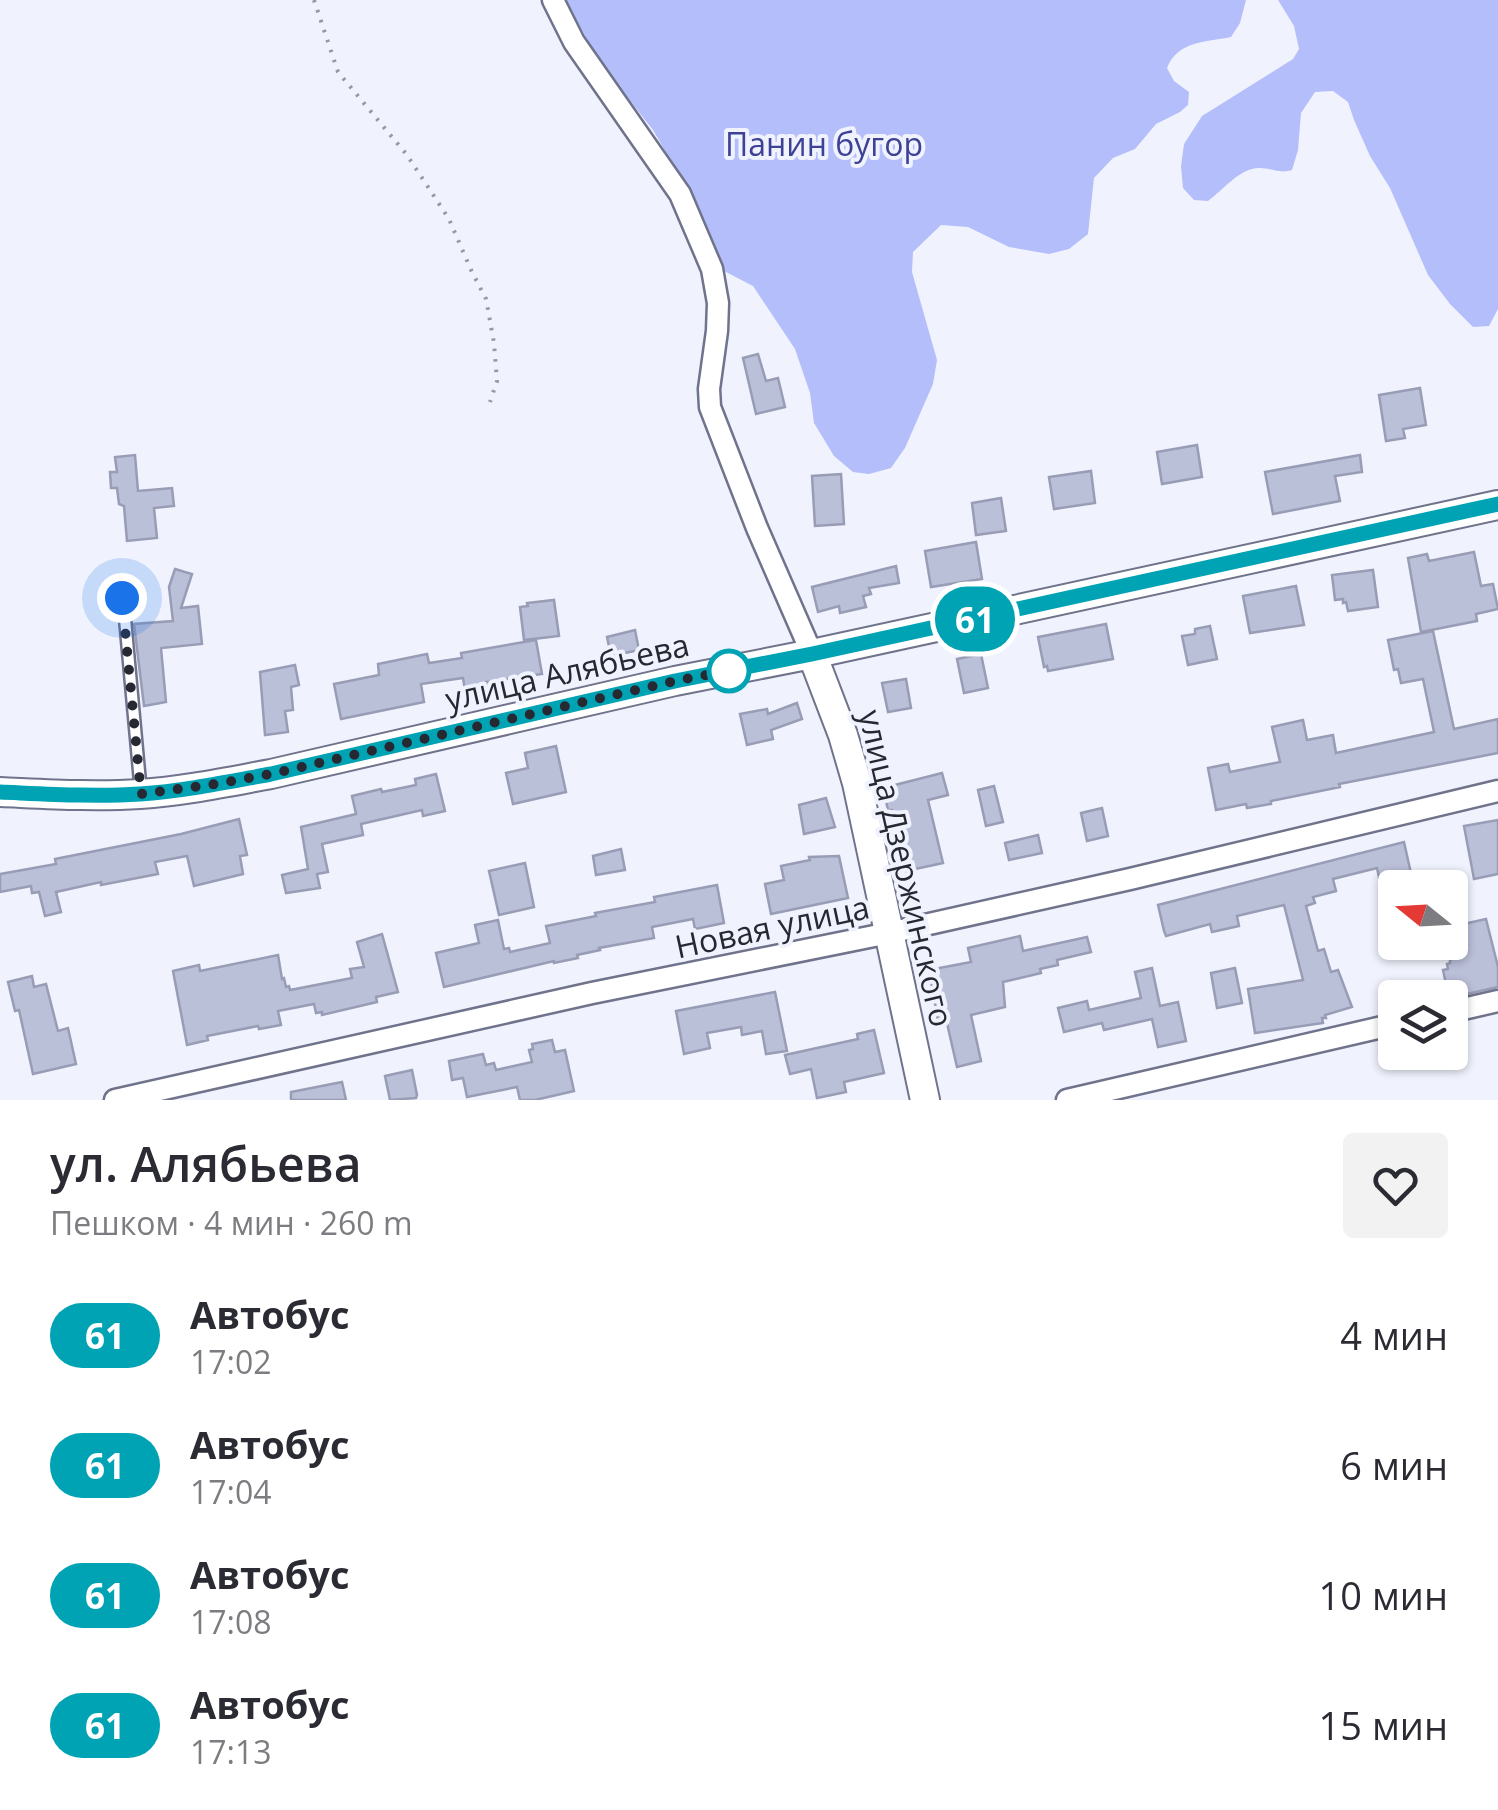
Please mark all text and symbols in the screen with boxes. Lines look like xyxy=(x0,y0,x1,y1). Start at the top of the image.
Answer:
park label: Панин бугор xyxy=(725,122,923,165)
your location xyxy=(97,573,147,623)
line badge: 61 xyxy=(930,586,1020,652)
text: 61 xyxy=(955,596,995,643)
street label: улица Алябьева xyxy=(441,622,693,720)
unlabelled marker xyxy=(708,650,750,692)
street label: улица Дзержинского xyxy=(850,705,964,1031)
north arrow xyxy=(1378,870,1468,960)
map controls xyxy=(1378,870,1468,1070)
street label: Новая улица xyxy=(671,884,873,968)
button: layers xyxy=(1378,980,1468,1070)
text: ул. Алябьева xyxy=(50,1131,361,1196)
button: heart xyxy=(1343,1133,1448,1238)
text: Пешком · 4 мин · 260 m xyxy=(50,1201,413,1244)
text: Автобус xyxy=(190,1288,349,1340)
text: 4 мин xyxy=(1340,1309,1448,1361)
text: 61 xyxy=(85,1312,125,1359)
text: 17:02 xyxy=(190,1340,272,1383)
text: Автобус xyxy=(190,1418,349,1470)
text: 6 мин xyxy=(1340,1439,1448,1491)
text: 61 xyxy=(85,1442,125,1489)
text: 17:04 xyxy=(190,1470,272,1513)
text: Автобус xyxy=(190,1548,349,1600)
text: 10 мин xyxy=(1319,1569,1448,1621)
text: 61 xyxy=(85,1572,125,1619)
text: 17:08 xyxy=(190,1600,272,1643)
text: Автобус xyxy=(190,1678,349,1730)
text: 15 мин xyxy=(1319,1699,1448,1751)
text: 61 xyxy=(85,1702,125,1749)
text: 17:13 xyxy=(190,1730,272,1773)

